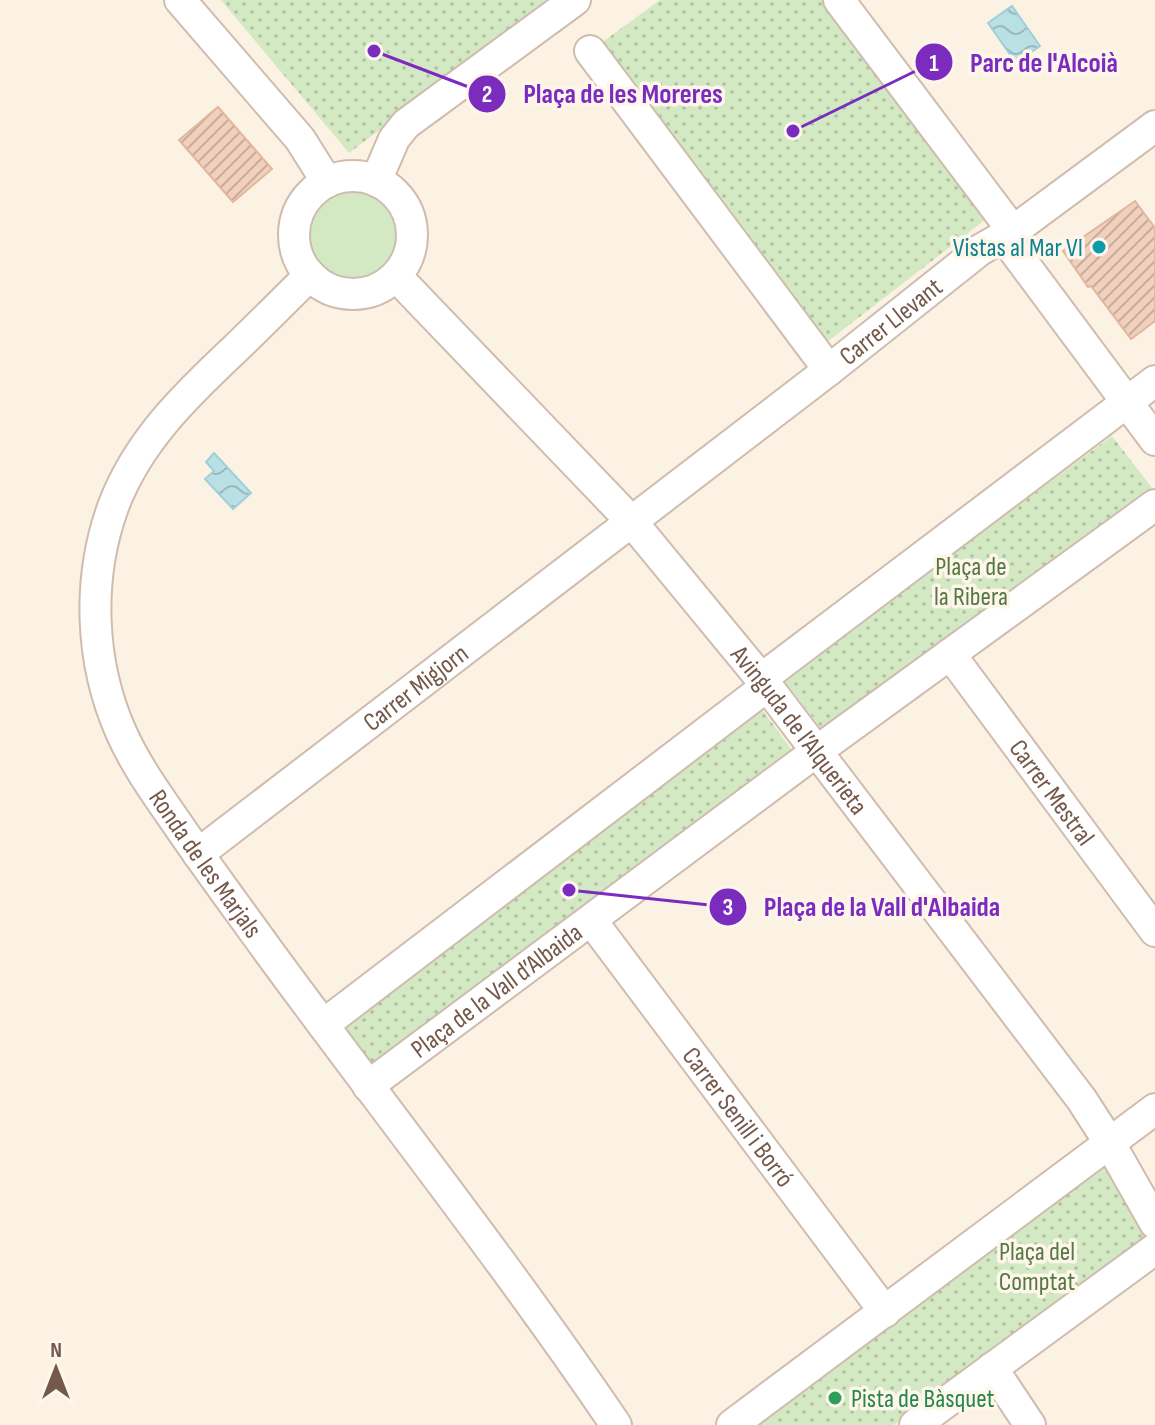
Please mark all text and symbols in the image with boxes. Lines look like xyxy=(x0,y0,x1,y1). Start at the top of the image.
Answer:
callout: Parc de l'Alcoià xyxy=(914,36,1134,88)
text: Parc de l'Alcoià xyxy=(970,47,1118,80)
text: 1 xyxy=(929,49,939,78)
callout: Plaça de les Moreres xyxy=(467,68,738,120)
text: Plaça de les Moreres xyxy=(523,78,723,111)
text: 2 xyxy=(482,80,492,109)
place label: Vistas al Mar VI xyxy=(953,233,1083,264)
marker: Vistas al Mar VI xyxy=(1090,238,1108,256)
street label: Carrer Llevant xyxy=(834,272,949,372)
park label: Plaça de la Ribera xyxy=(934,552,1008,613)
street label: Carrer Migjorn xyxy=(358,638,475,738)
street label: Avinguda de l’Alquerieta xyxy=(723,639,873,821)
street label: Carrer Mestral xyxy=(1002,734,1100,852)
street label: Ronda de les Marjals xyxy=(141,784,268,945)
callout: Plaça de la Vall d'Albaida xyxy=(708,881,1016,933)
text: Plaça de la Vall d'Albaida xyxy=(764,891,1000,924)
text: 3 xyxy=(723,893,733,922)
street label: Plaça de la Vall d’Albaida xyxy=(405,918,589,1065)
street label: Carrer Senill i Borró xyxy=(675,1042,800,1194)
park label: Plaça del Comptat xyxy=(999,1237,1075,1298)
north arrow xyxy=(16,1329,96,1409)
text: N xyxy=(50,1337,62,1364)
place label: Pista de Bàsquet xyxy=(851,1384,995,1415)
marker: Pista de Bàsquet xyxy=(826,1389,844,1407)

